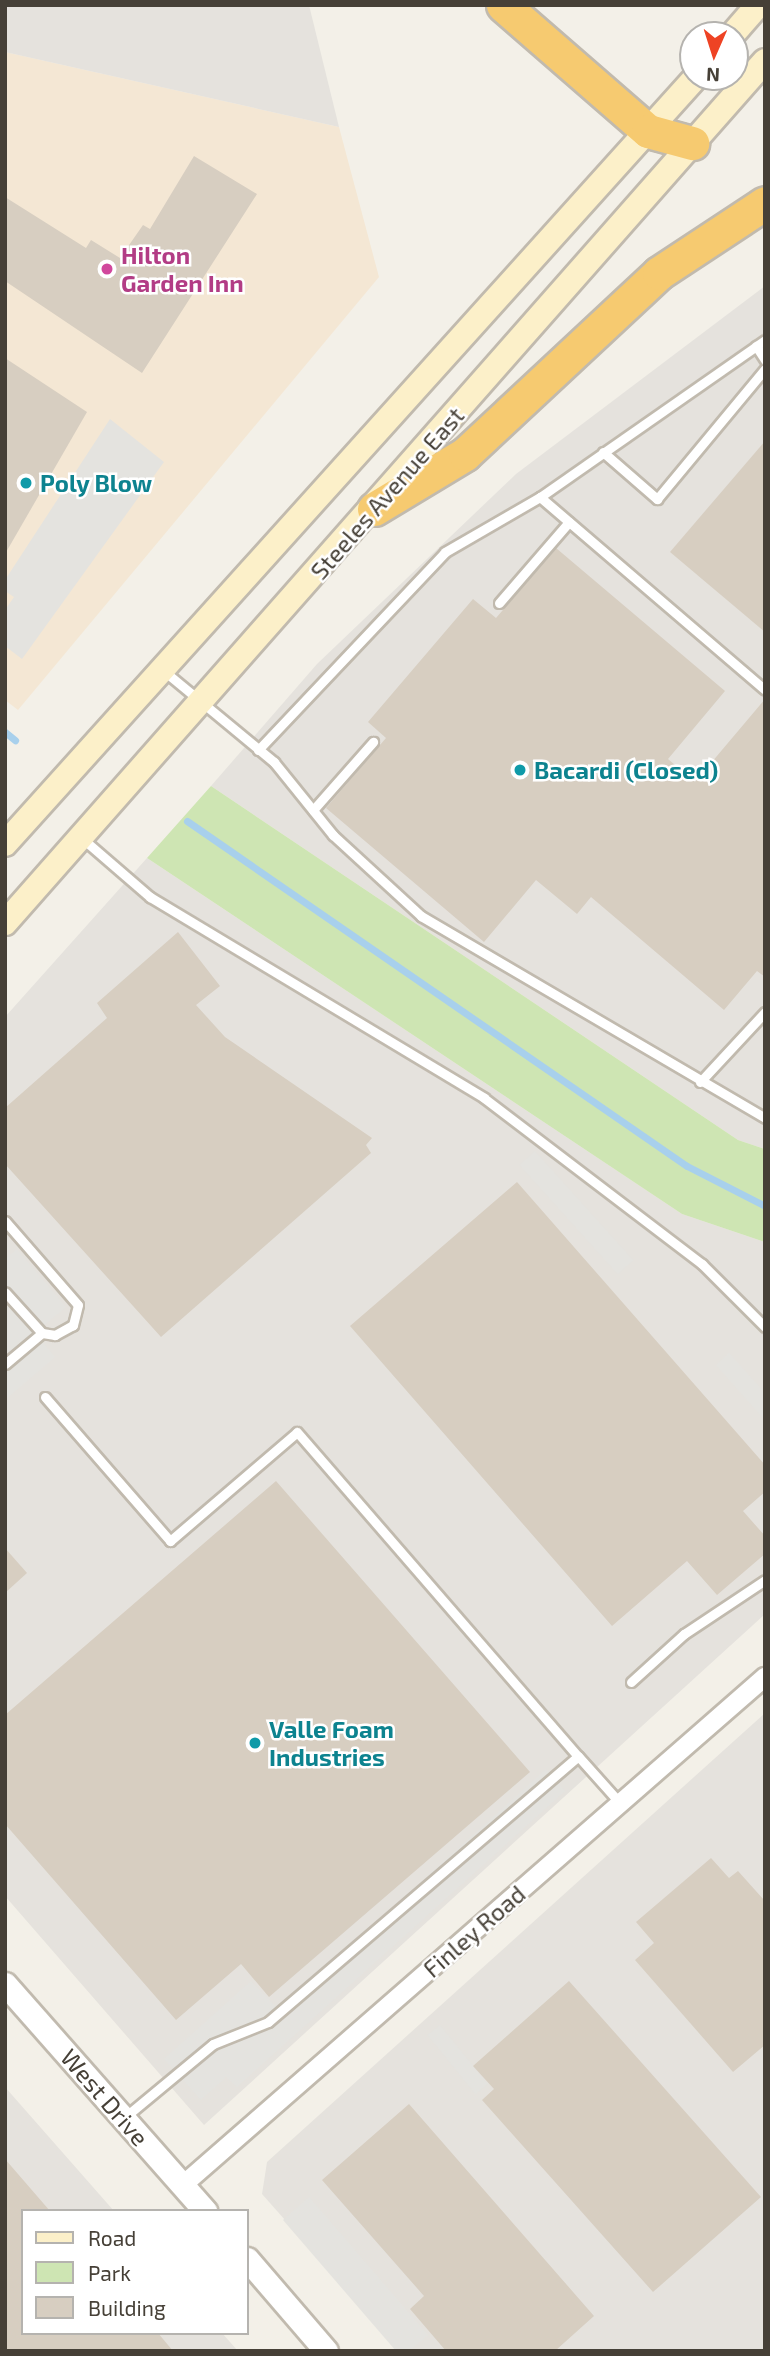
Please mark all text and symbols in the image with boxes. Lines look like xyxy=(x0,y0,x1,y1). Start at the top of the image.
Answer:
north arrow xyxy=(679,21,749,91)
text: N xyxy=(706,64,720,87)
place label: Hilton Garden Inn xyxy=(121,241,244,297)
marker: Hilton Garden Inn xyxy=(99,261,115,277)
street label: Steeles Avenue East xyxy=(304,401,470,585)
place label: Poly Blow xyxy=(40,469,153,497)
marker: Poly Blow xyxy=(18,475,34,491)
place label: Bacardi (Closed) xyxy=(534,756,718,784)
marker: Bacardi (Closed) xyxy=(512,762,528,778)
place label: Valle Foam Industries xyxy=(269,1715,394,1771)
marker: Valle Foam Industries xyxy=(247,1735,263,1751)
street label: Finley Road xyxy=(417,1879,531,1983)
street label: West Drive xyxy=(55,2043,155,2151)
legend xyxy=(21,2209,248,2335)
text: Road xyxy=(88,2225,136,2250)
text: Park xyxy=(88,2260,131,2285)
text: Building xyxy=(88,2295,166,2320)

